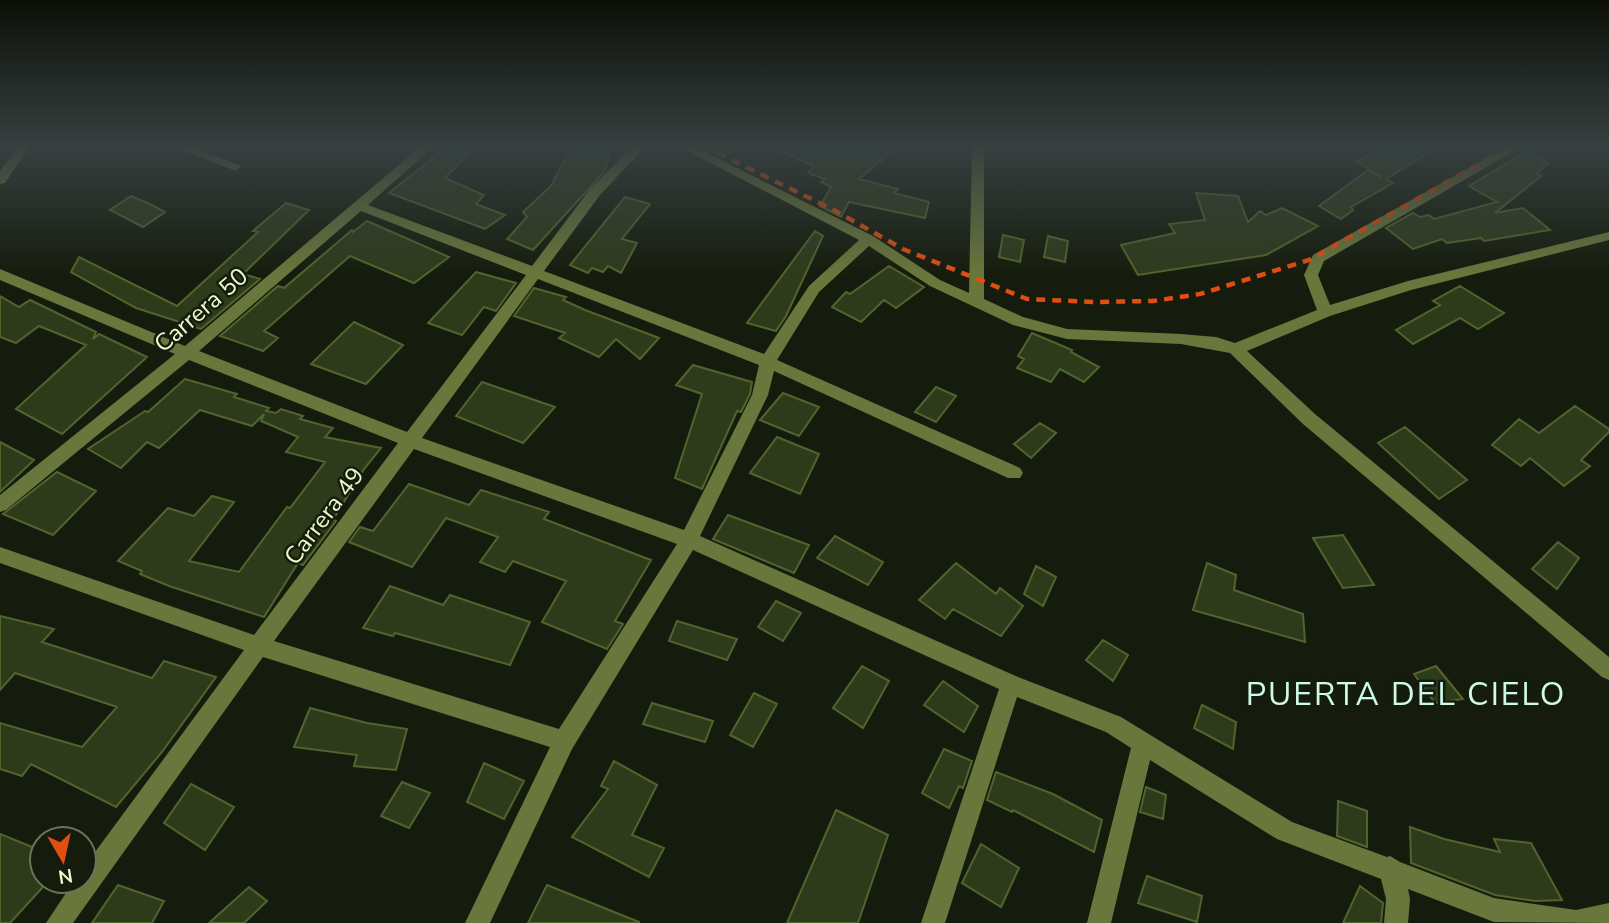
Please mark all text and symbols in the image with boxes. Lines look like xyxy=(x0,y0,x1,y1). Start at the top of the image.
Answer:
street label: Carrera 50 xyxy=(147,260,255,360)
street label: Carrera 49 xyxy=(277,461,371,571)
district label: PUERTA DEL CIELO xyxy=(1246,673,1566,716)
north arrow xyxy=(28,825,98,895)
text: N xyxy=(56,862,75,890)

